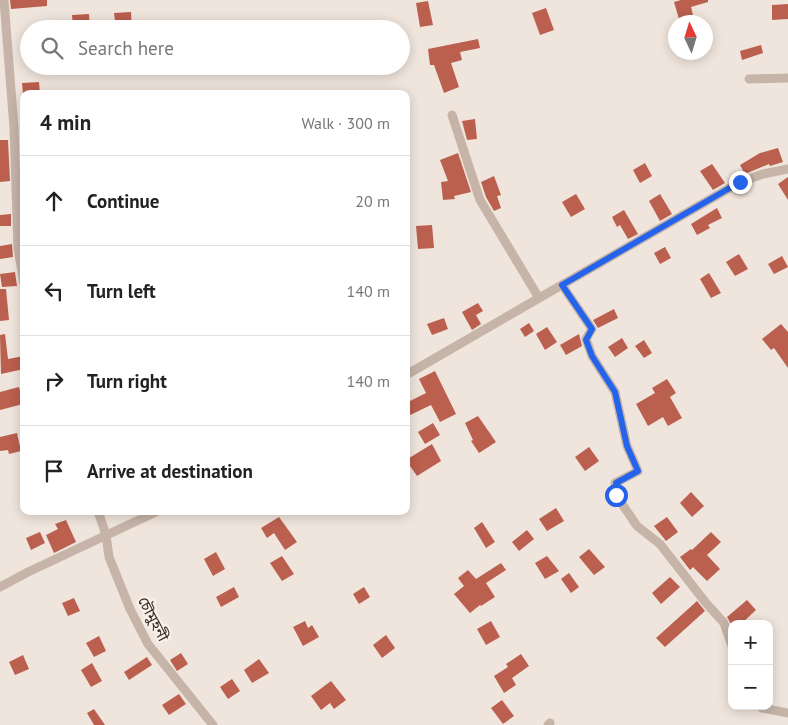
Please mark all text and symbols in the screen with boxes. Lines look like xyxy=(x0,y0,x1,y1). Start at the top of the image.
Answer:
north arrow xyxy=(668,15,713,60)
search box xyxy=(20,20,410,75)
icon: search xyxy=(38,34,66,62)
text: Search here xyxy=(78,36,174,60)
text: 4 min xyxy=(40,109,91,136)
text: Walk · 300 m xyxy=(301,113,390,133)
route end xyxy=(729,171,752,194)
icon: ahead xyxy=(40,187,68,215)
text: Continue xyxy=(87,189,159,213)
text: 20 m xyxy=(355,191,390,211)
icon: left xyxy=(40,277,68,305)
text: Turn left xyxy=(87,279,156,303)
text: 140 m xyxy=(347,281,390,301)
icon: right xyxy=(40,367,68,395)
text: Turn right xyxy=(87,369,167,393)
text: 140 m xyxy=(347,371,390,391)
icon: arrive xyxy=(40,457,68,485)
text: Arrive at destination xyxy=(87,459,253,483)
route start xyxy=(605,484,628,507)
street label: চৌমুহনী xyxy=(134,593,173,645)
map controls xyxy=(728,620,773,710)
button: + xyxy=(728,620,773,665)
button: − xyxy=(728,665,773,710)

